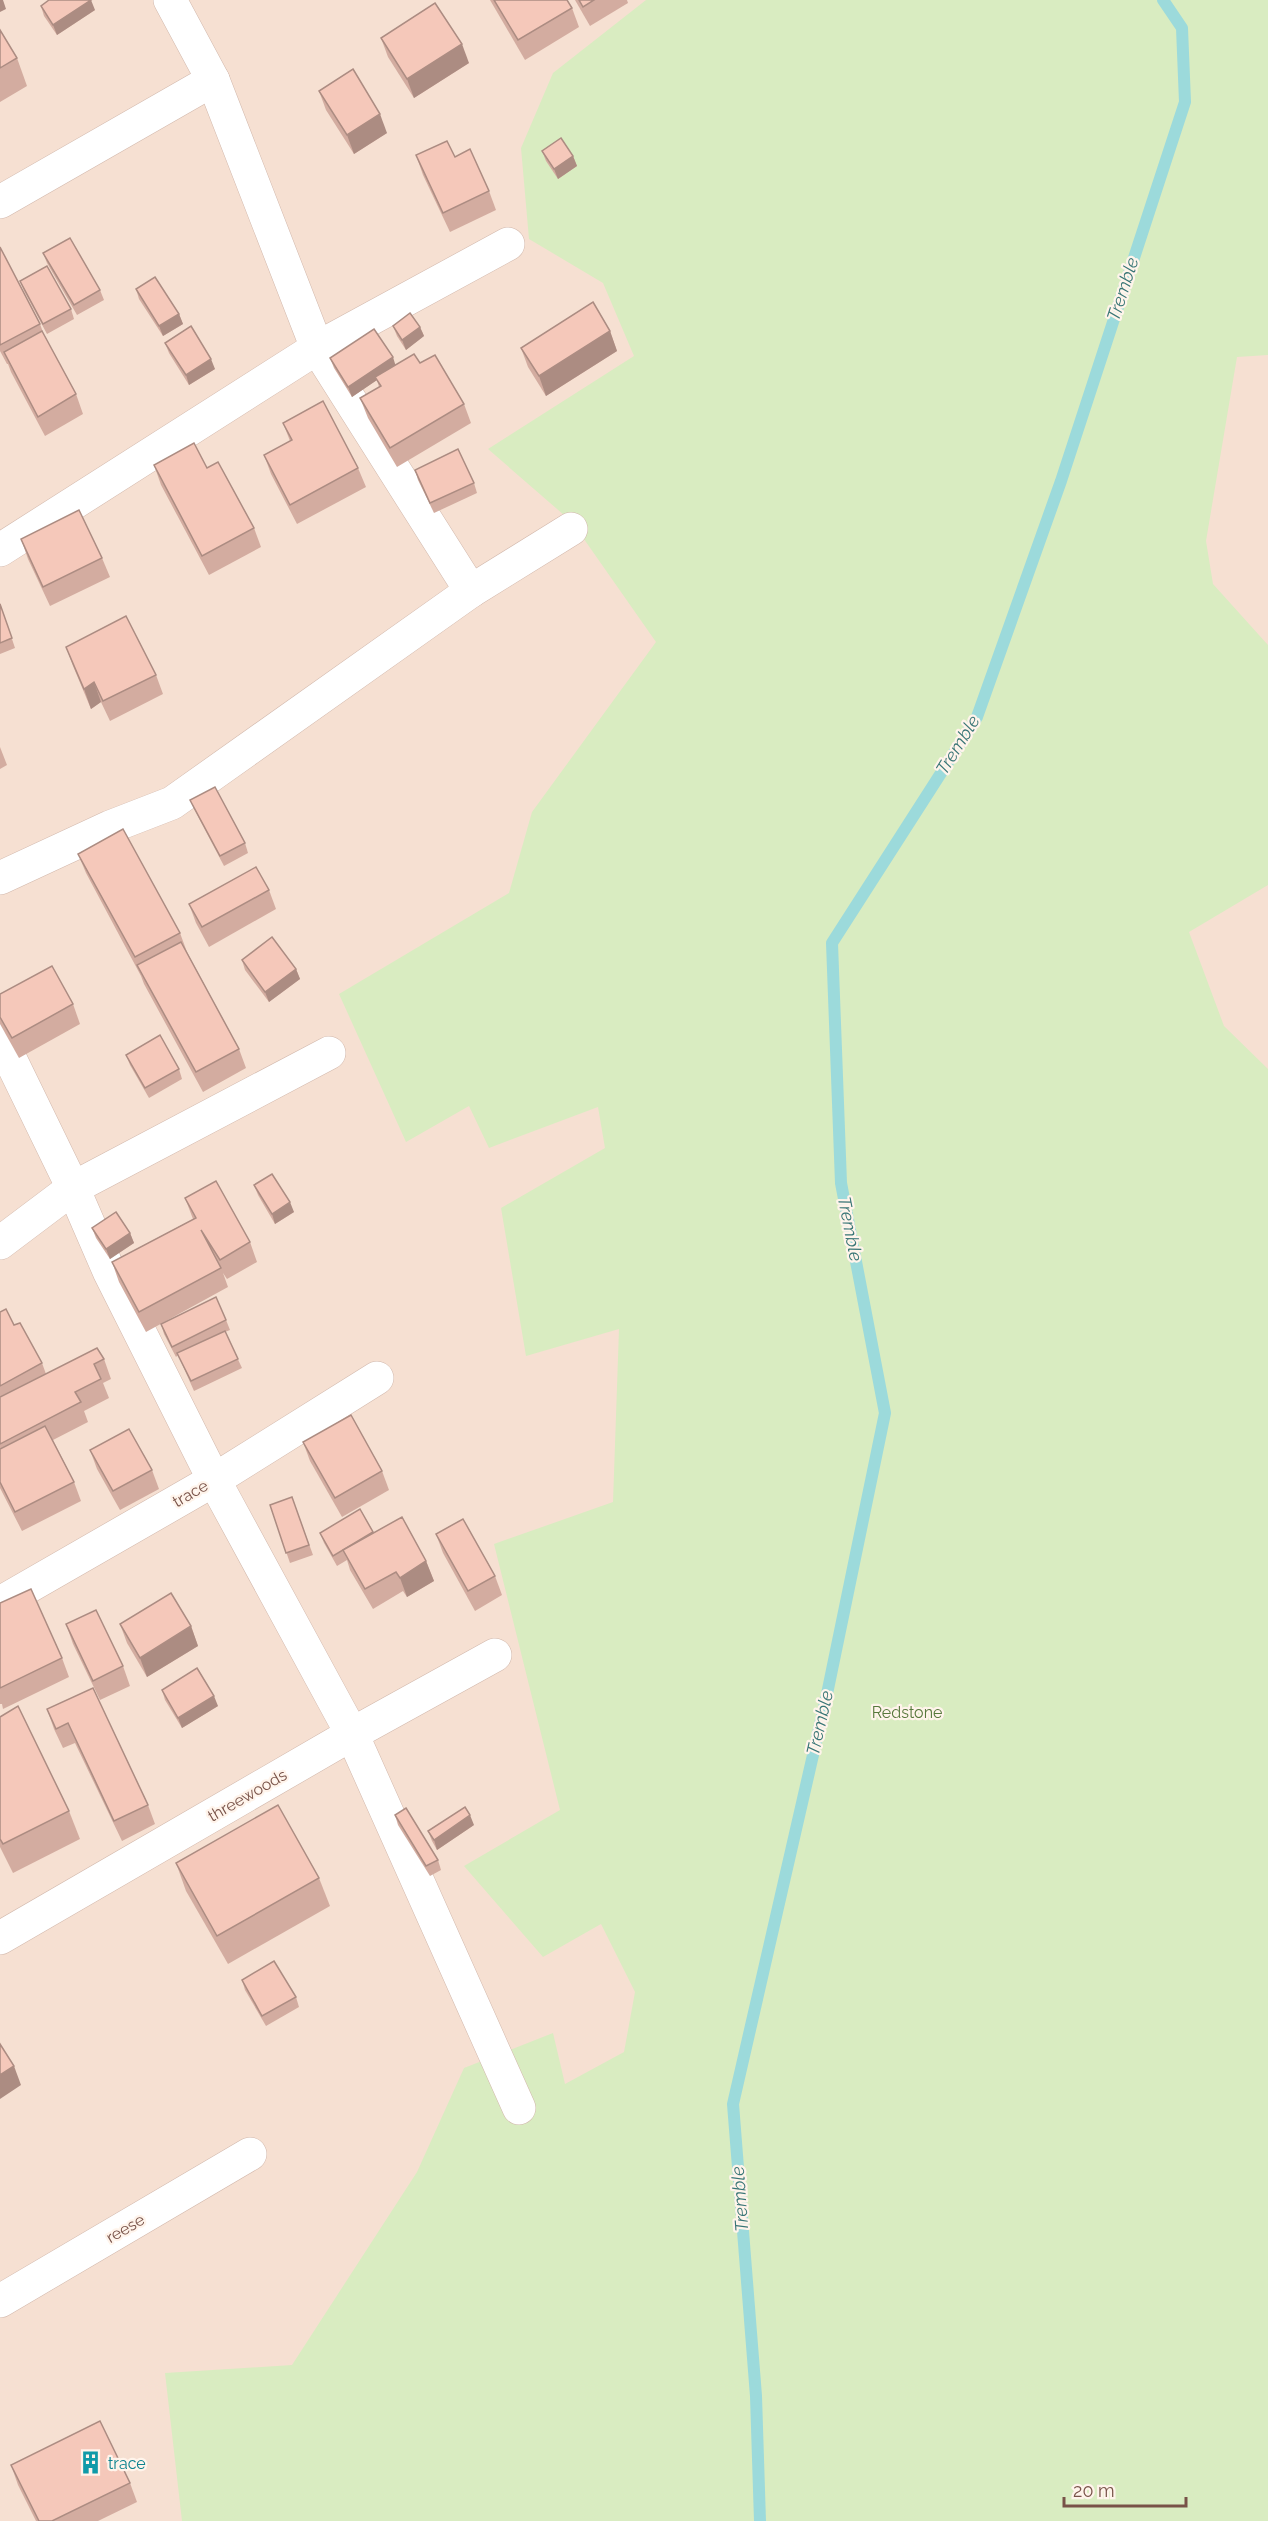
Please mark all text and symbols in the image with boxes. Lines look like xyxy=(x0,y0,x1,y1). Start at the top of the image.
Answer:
water label: Tremble xyxy=(1102,254,1143,323)
water label: Tremble xyxy=(931,711,984,778)
water label: Tremble xyxy=(834,1195,867,1263)
street label: trace xyxy=(169,1476,211,1511)
water label: Tremble xyxy=(802,1688,837,1757)
park label: Redstone xyxy=(872,1703,942,1722)
street label: threewoods xyxy=(204,1765,290,1826)
water label: Tremble xyxy=(727,2165,752,2232)
street label: reese xyxy=(103,2210,148,2247)
building icon: trace xyxy=(77,2450,103,2476)
place label: trace xyxy=(108,2454,146,2473)
scale bar xyxy=(1064,2470,1186,2508)
text: 20 m xyxy=(1073,2480,1115,2501)

